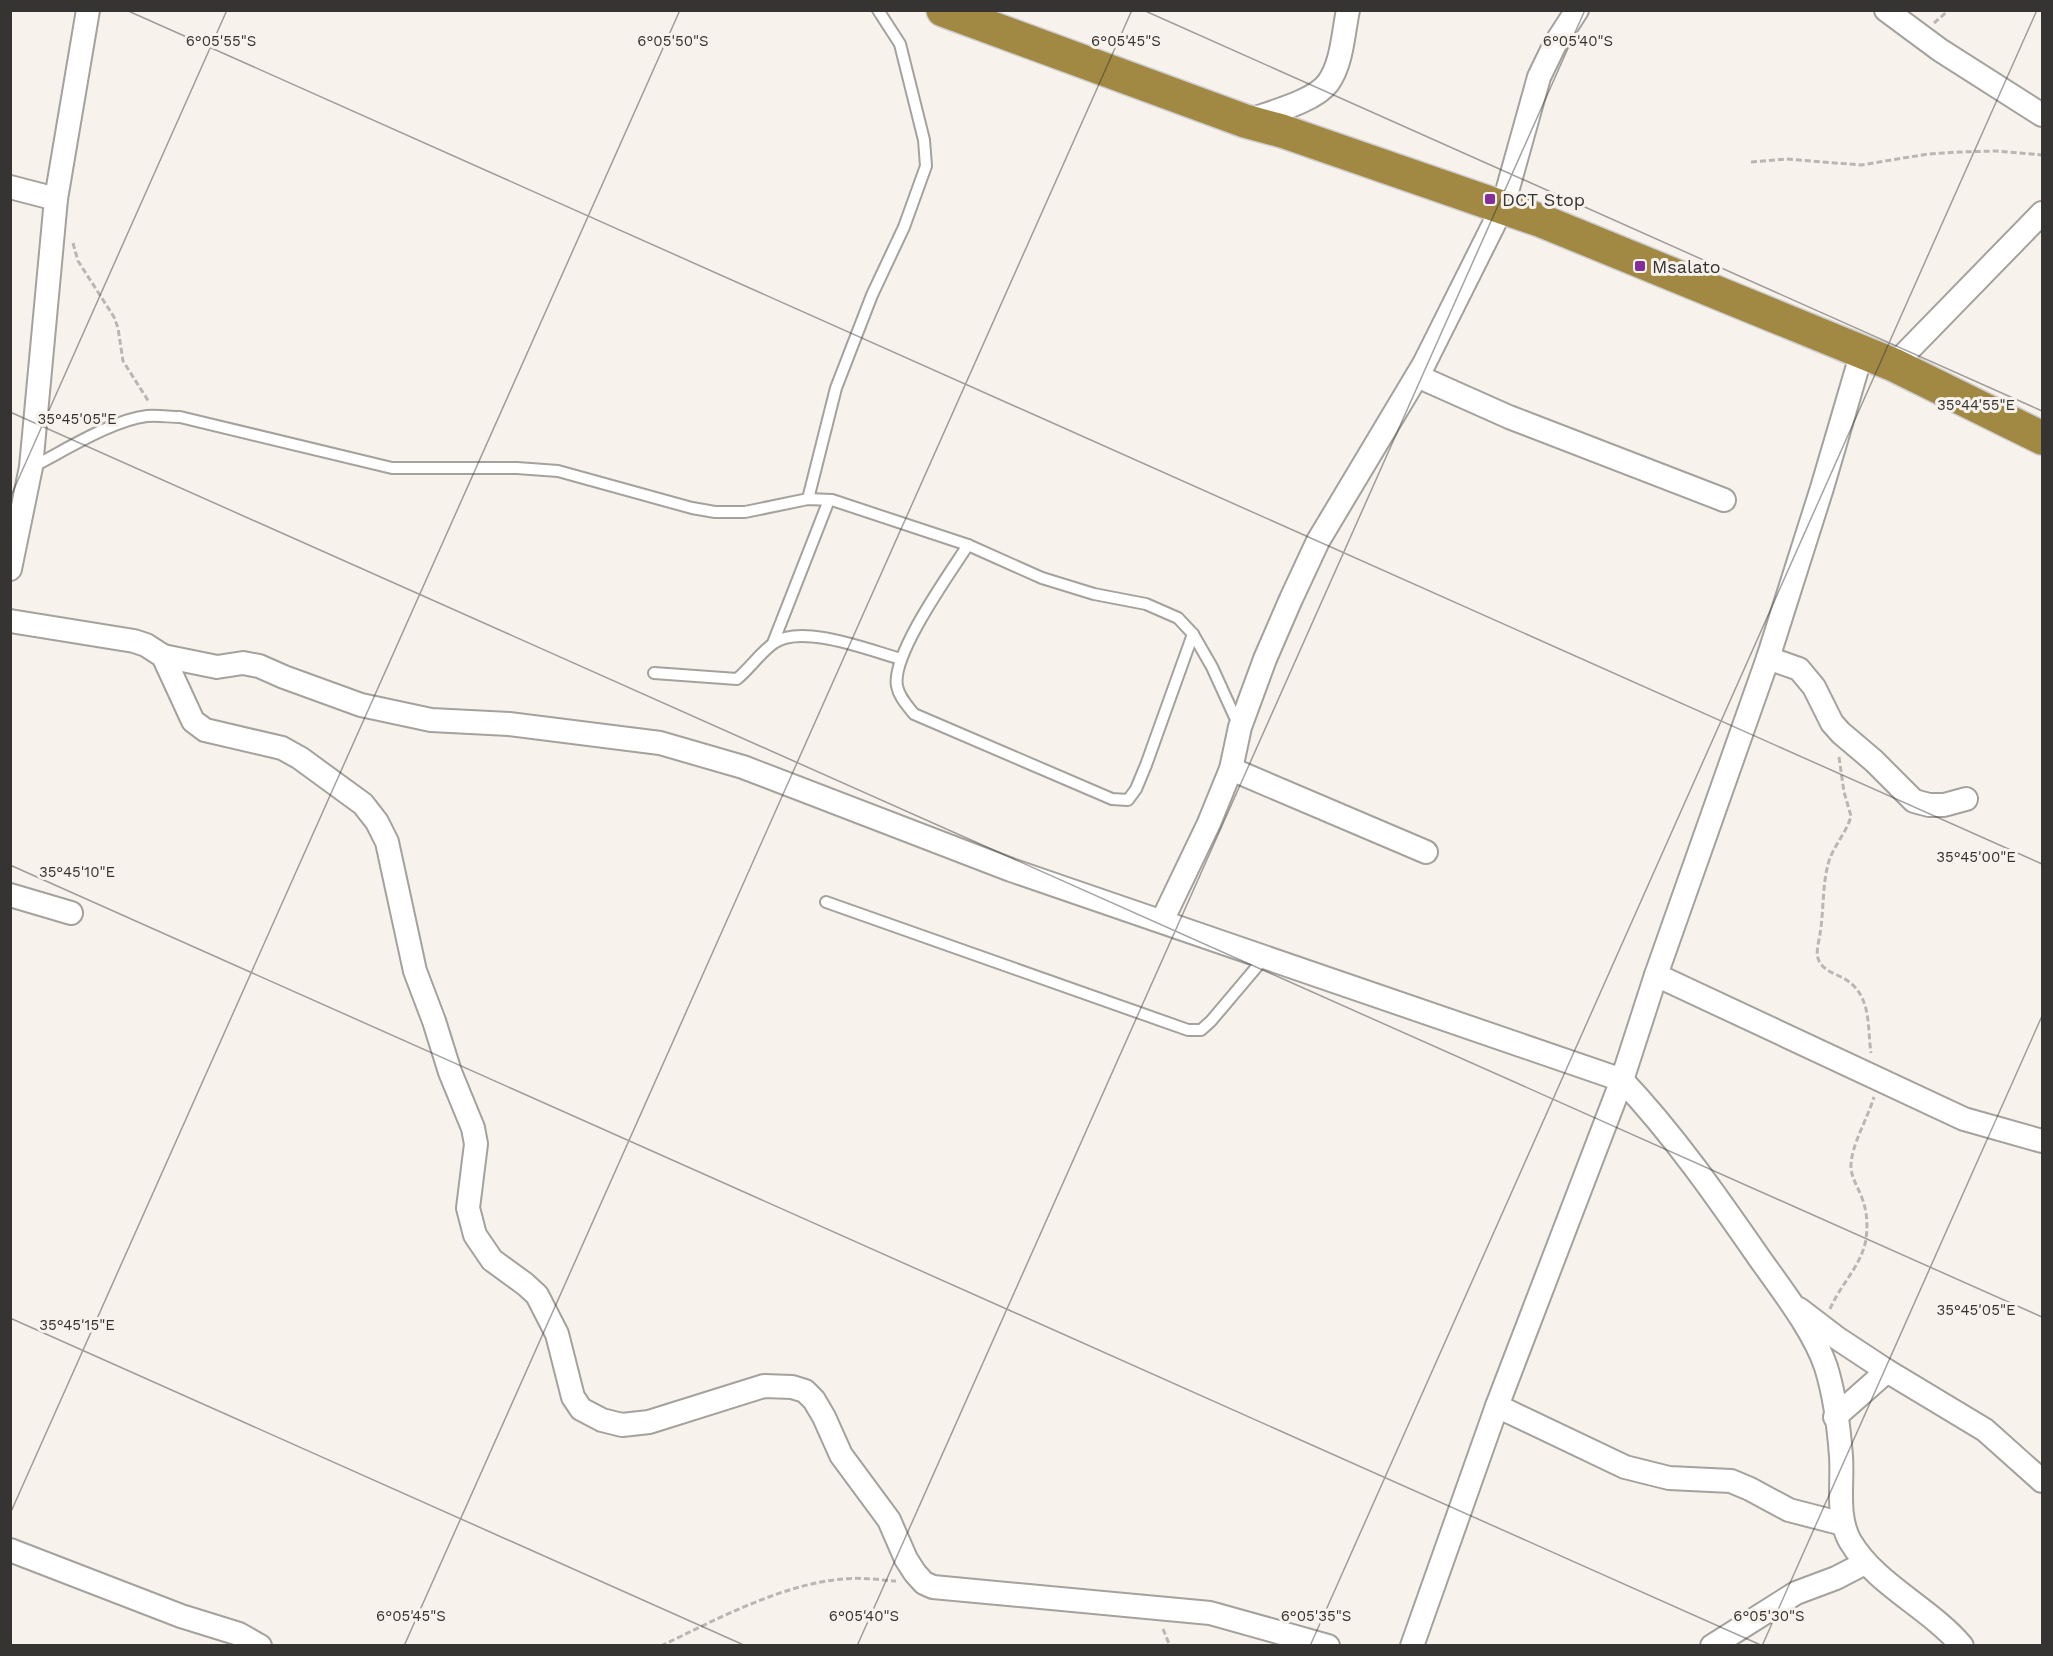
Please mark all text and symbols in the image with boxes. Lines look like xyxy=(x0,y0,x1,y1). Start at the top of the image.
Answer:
text: 6°05'55"S xyxy=(186,32,256,50)
text: 6°05'50"S xyxy=(637,32,709,50)
text: 6°05'45"S xyxy=(1091,32,1161,50)
text: 6°05'40"S xyxy=(1543,32,1613,50)
place label: DCT Stop xyxy=(1502,189,1585,210)
marker: DCT Stop xyxy=(1483,192,1497,206)
place label: Msalato xyxy=(1652,256,1721,277)
marker: Msalato xyxy=(1633,259,1647,273)
text: 35°44'55"E xyxy=(1937,396,2015,414)
text: 35°45'05"E xyxy=(37,410,117,428)
text: 35°45'00"E xyxy=(1936,848,2016,866)
text: 35°45'10"E xyxy=(39,863,115,881)
text: 35°45'05"E xyxy=(1936,1301,2016,1319)
text: 35°45'15"E xyxy=(39,1316,115,1334)
text: 6°05'45"S xyxy=(376,1607,446,1625)
text: 6°05'40"S xyxy=(829,1607,899,1625)
text: 6°05'35"S xyxy=(1281,1607,1351,1625)
text: 6°05'30"S xyxy=(1733,1607,1805,1625)

